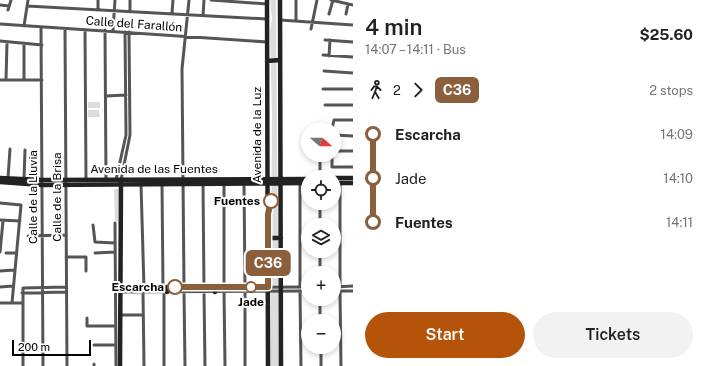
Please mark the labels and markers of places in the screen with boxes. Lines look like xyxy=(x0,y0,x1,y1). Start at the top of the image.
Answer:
marker: Fuentes xyxy=(263,193,279,209)
place label: Fuentes xyxy=(214,194,260,208)
marker: Escarcha xyxy=(167,279,183,295)
place label: Escarcha xyxy=(111,280,164,294)
marker: Jade xyxy=(245,281,257,293)
place label: Jade xyxy=(238,295,264,309)

